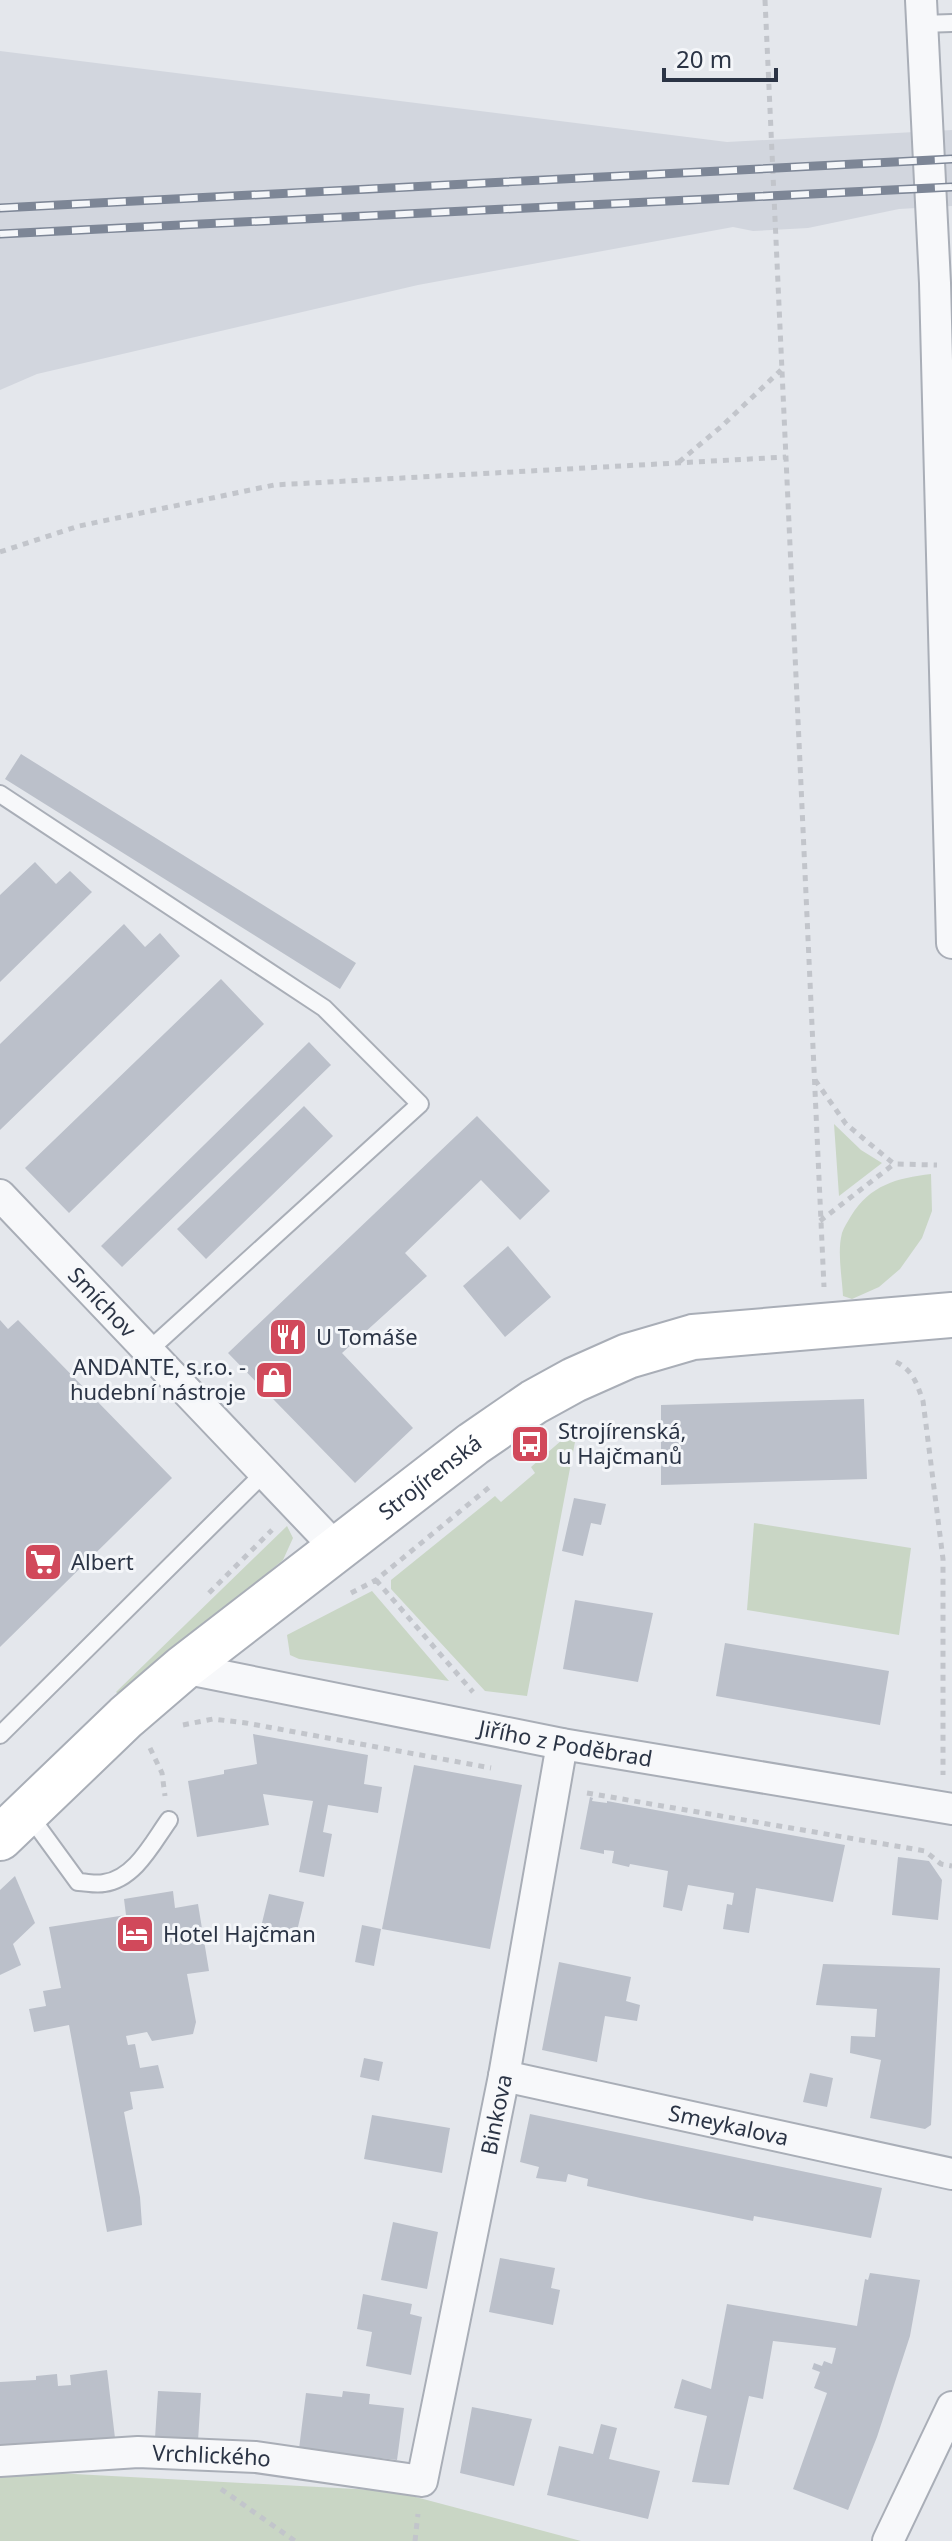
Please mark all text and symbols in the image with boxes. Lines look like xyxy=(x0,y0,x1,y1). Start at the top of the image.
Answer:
scale bar xyxy=(664,32,776,82)
text: 20 m xyxy=(676,42,732,75)
street label: Smíchov xyxy=(62,1260,144,1344)
restaurant icon: U Tomáše xyxy=(267,1316,309,1358)
place label: U Tomáše xyxy=(316,1321,418,1351)
place label: ANDANTE, s.r.o. - hudební nástroje xyxy=(70,1351,246,1406)
shop icon: ANDANTE, s.r.o. - hudební nástroje xyxy=(253,1359,295,1401)
place label: Strojírenská, u Hajčmanů xyxy=(558,1415,687,1470)
bus stop icon: Strojírenská, u Hajčmanů xyxy=(509,1423,551,1465)
street label: Strojírenská xyxy=(372,1427,487,1526)
supermarket icon: Albert xyxy=(22,1541,64,1583)
place label: Albert xyxy=(71,1546,134,1576)
street label: Jiřího z Poděbrad xyxy=(474,1711,655,1773)
hotel icon: Hotel Hajčman xyxy=(114,1913,156,1955)
place label: Hotel Hajčman xyxy=(163,1918,316,1948)
street label: Binkova xyxy=(472,2071,518,2157)
street label: Smeykalova xyxy=(666,2096,792,2152)
street label: Vrchlického xyxy=(152,2437,273,2473)

